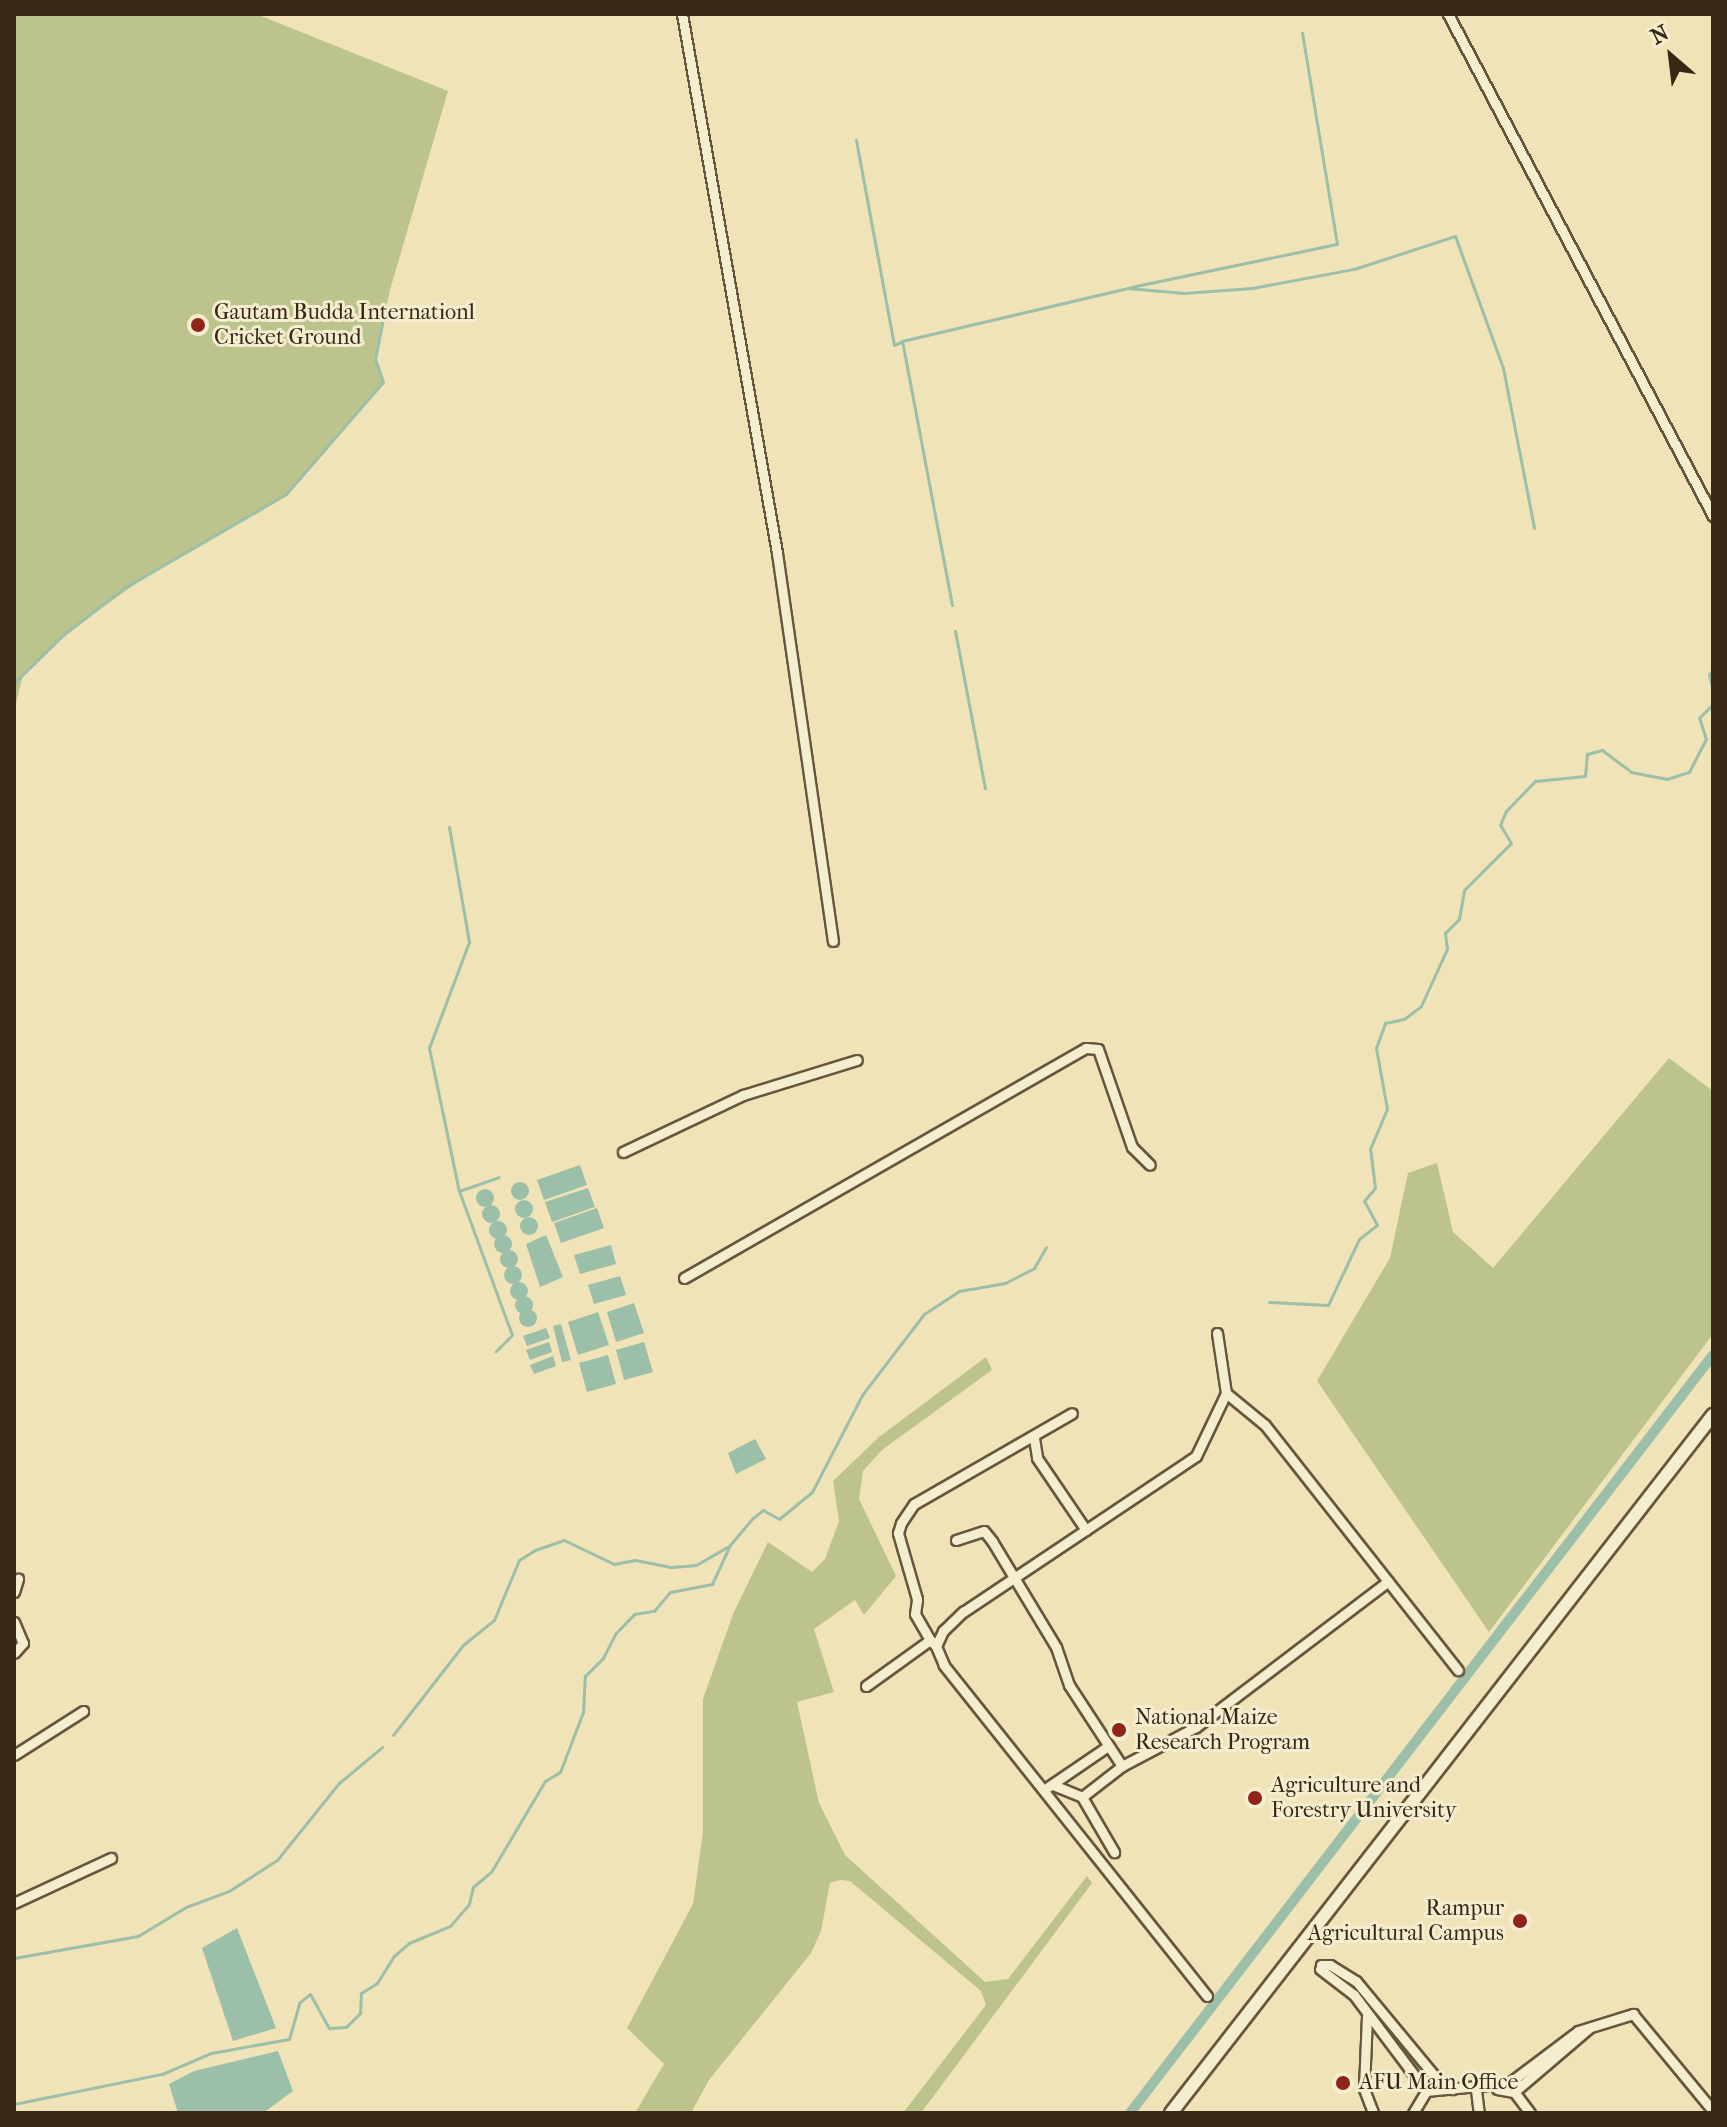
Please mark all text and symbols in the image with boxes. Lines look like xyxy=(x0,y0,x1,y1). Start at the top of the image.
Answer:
north arrow xyxy=(1631,16,1711,96)
text: N xyxy=(1646,19,1673,50)
place label: Gautam Budda Internationl Cricket Ground xyxy=(214,299,475,350)
marker: Gautam Budda Internationl Cricket Ground xyxy=(189,316,207,334)
place label: National Maize Research Program xyxy=(1135,1704,1310,1756)
marker: National Maize Research Program xyxy=(1110,1721,1128,1739)
place label: Agriculture and Forestry University xyxy=(1271,1772,1456,1824)
marker: Agriculture and Forestry University xyxy=(1246,1789,1264,1807)
place label: Rampur Agricultural Campus xyxy=(1308,1895,1504,1946)
marker: Rampur Agricultural Campus xyxy=(1511,1912,1529,1930)
place label: AFU Main Office xyxy=(1359,2070,1518,2096)
marker: AFU Main Office xyxy=(1334,2074,1352,2092)

